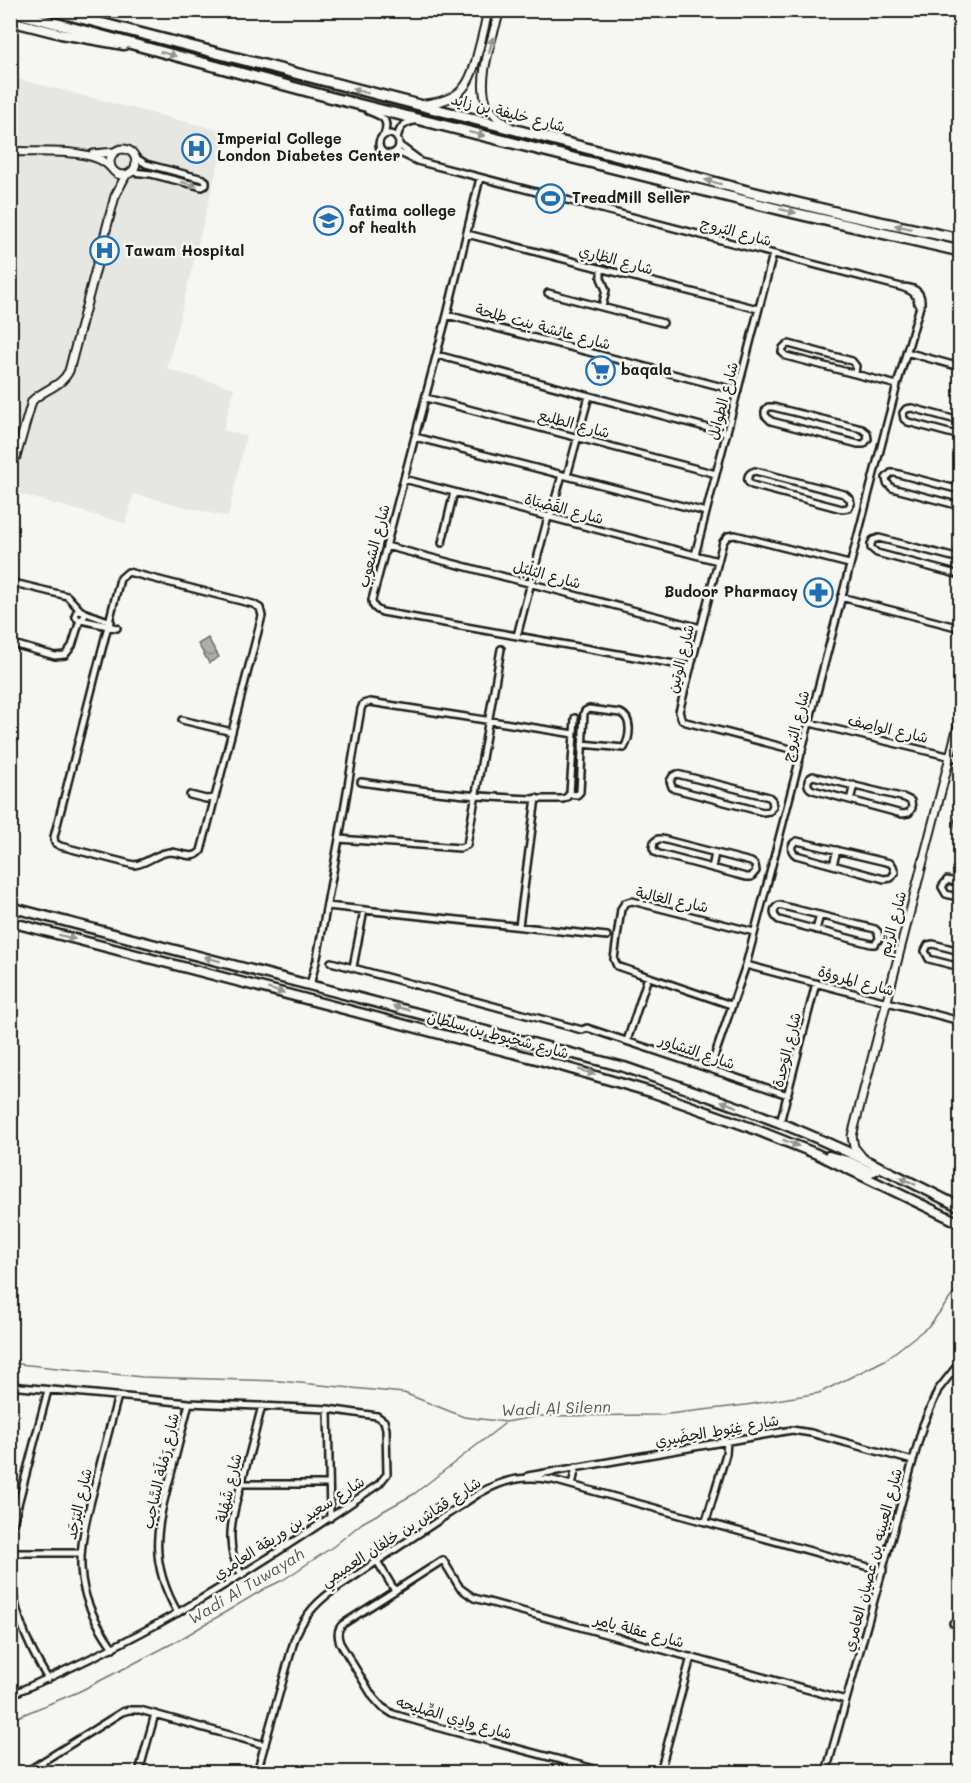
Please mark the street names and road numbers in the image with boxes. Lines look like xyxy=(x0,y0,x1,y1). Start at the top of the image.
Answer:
street label: شارع خليفة بن زايد xyxy=(449,88,568,137)
street label: شارع البُروج xyxy=(698,212,774,251)
street label: شارع الظاري xyxy=(576,240,656,280)
street label: شارع عائشة بنت طلحة xyxy=(473,298,613,355)
street label: شارع الطوايل xyxy=(702,360,743,442)
street label: شارع الطليع xyxy=(536,404,612,444)
street label: شارع القَصْبَاة xyxy=(522,488,606,529)
street label: شارع الشعوب xyxy=(352,502,395,590)
street label: شارع البُلْبُل xyxy=(511,555,583,594)
street label: شارع الوتين xyxy=(662,622,699,696)
street label: شارع البُروج xyxy=(777,688,815,764)
street label: شارع الواصف xyxy=(846,709,930,748)
street label: شارع الغالية xyxy=(634,882,710,917)
street label: شارع الرِّيم xyxy=(874,889,913,960)
street label: شارع المروؤة xyxy=(816,960,897,1001)
street label: شارع شخبوط بن سلطان xyxy=(425,1006,571,1064)
street label: شارع الوَحدة xyxy=(767,1010,806,1090)
street label: شارع التشاور xyxy=(656,1028,738,1074)
street label: شارع غِيُوط الحِضَيرِي xyxy=(653,1409,781,1453)
street label: شارع رَمْلَة السَّاحِب xyxy=(137,1411,184,1531)
street label: شارع شَهْلة xyxy=(210,1451,247,1524)
street label: شارع البَرْجَد xyxy=(60,1466,97,1542)
street label: شارع العيينه بن عصيان العامري xyxy=(838,1466,908,1654)
street label: شارع سعيد بن وريقة العامري xyxy=(209,1471,369,1585)
street label: شارع قمّاش بن خلفان العميمي xyxy=(317,1472,487,1594)
street label: شارع عقلة يامر xyxy=(590,1608,687,1653)
street label: شارع وادِي الصِّليحه xyxy=(394,1691,514,1745)

